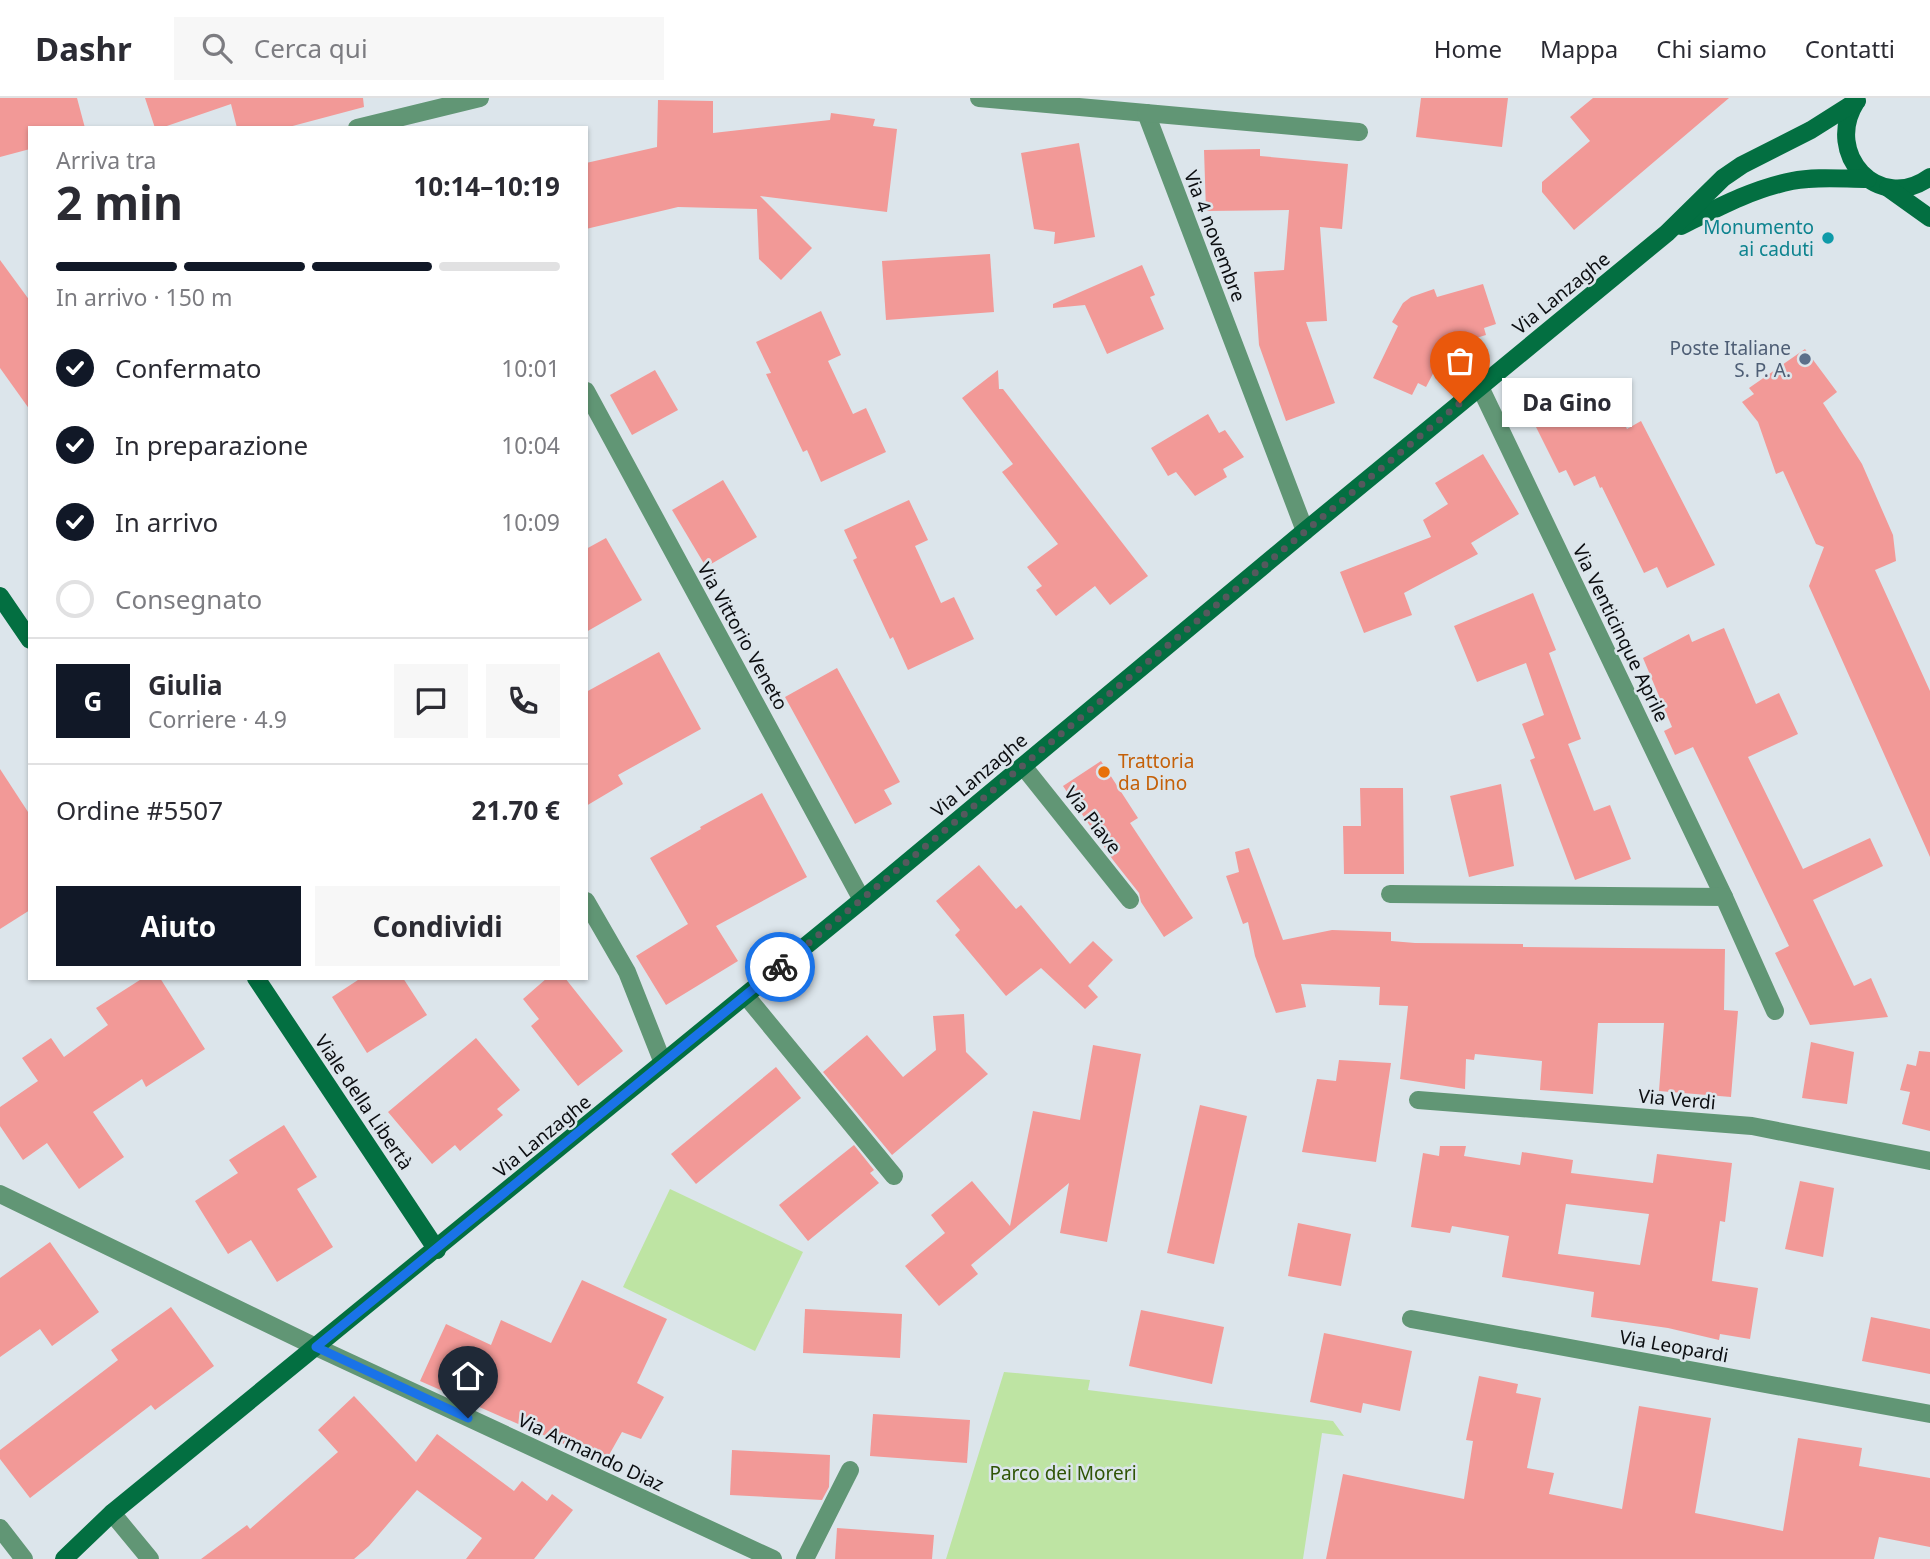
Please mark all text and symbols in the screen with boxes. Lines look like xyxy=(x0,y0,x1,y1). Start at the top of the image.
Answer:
search box xyxy=(174,17,664,80)
text: Dashr xyxy=(35,26,132,71)
icon: search xyxy=(198,29,236,67)
text: Cerca qui xyxy=(254,30,368,66)
text: Home xyxy=(1434,32,1502,65)
text: Mappa xyxy=(1540,32,1618,65)
text: Chi siamo xyxy=(1656,32,1767,65)
text: Contatti xyxy=(1805,32,1895,65)
text: Arriva tra xyxy=(56,144,156,176)
street label: Via 4 novembre xyxy=(1178,167,1252,305)
text: 10:14–10:19 xyxy=(413,168,560,204)
text: 2 min xyxy=(56,171,183,233)
place label: Monumento ai caduti xyxy=(1703,214,1814,262)
marker: Monumento ai caduti xyxy=(1820,230,1836,246)
street label: Via Lanzaghe xyxy=(1507,246,1615,340)
text: In arrivo · 150 m xyxy=(56,281,233,313)
pin xyxy=(1430,331,1490,403)
place label: Poste Italiane S. P. A. xyxy=(1670,335,1791,383)
icon: bag xyxy=(1441,342,1479,380)
icon: check xyxy=(56,349,94,387)
text: Confermato xyxy=(115,350,262,386)
marker: Poste Italiane S. P. A. xyxy=(1797,351,1813,367)
text: 10:01 xyxy=(501,352,560,384)
callout: Da Gino xyxy=(1502,378,1632,428)
text: Da Gino xyxy=(1522,386,1612,418)
icon: check xyxy=(56,426,94,464)
text: In preparazione xyxy=(115,427,308,463)
text: 10:04 xyxy=(501,429,560,461)
icon: check xyxy=(56,503,94,541)
text: In arrivo xyxy=(115,504,218,540)
text: 10:09 xyxy=(501,506,560,538)
street label: Via Venticinque Aprile xyxy=(1567,540,1675,726)
street label: Via Vittorio Veneto xyxy=(692,557,794,715)
text: Consegnato xyxy=(115,581,262,617)
button: chat xyxy=(394,664,468,738)
button: phone xyxy=(486,664,560,738)
text: Giulia xyxy=(148,667,223,703)
text: G xyxy=(84,683,102,719)
text: Corriere · 4.9 xyxy=(148,703,287,735)
street label: Via Lanzaghe xyxy=(925,727,1033,823)
place label: Trattoria da Dino xyxy=(1118,748,1194,796)
marker: Trattoria da Dino xyxy=(1096,764,1112,780)
street label: Via Piave xyxy=(1058,781,1128,859)
text: Ordine #5507 xyxy=(56,792,223,828)
text: 21.70 € xyxy=(472,792,560,828)
button: Aiuto xyxy=(56,886,301,966)
button: Condividi xyxy=(315,886,560,966)
courier xyxy=(745,932,815,1002)
icon: bike xyxy=(761,948,799,986)
street label: Viale della Libertà xyxy=(309,1029,419,1175)
street label: Via Verdi xyxy=(1637,1083,1717,1115)
street label: Via Lanzaghe xyxy=(488,1089,596,1183)
street label: Via Leopardi xyxy=(1617,1324,1731,1368)
pin xyxy=(438,1346,498,1418)
icon: home xyxy=(449,1357,487,1395)
street label: Via Armando Diaz xyxy=(514,1407,668,1497)
park label: Parco dei Moreri xyxy=(989,1460,1137,1486)

